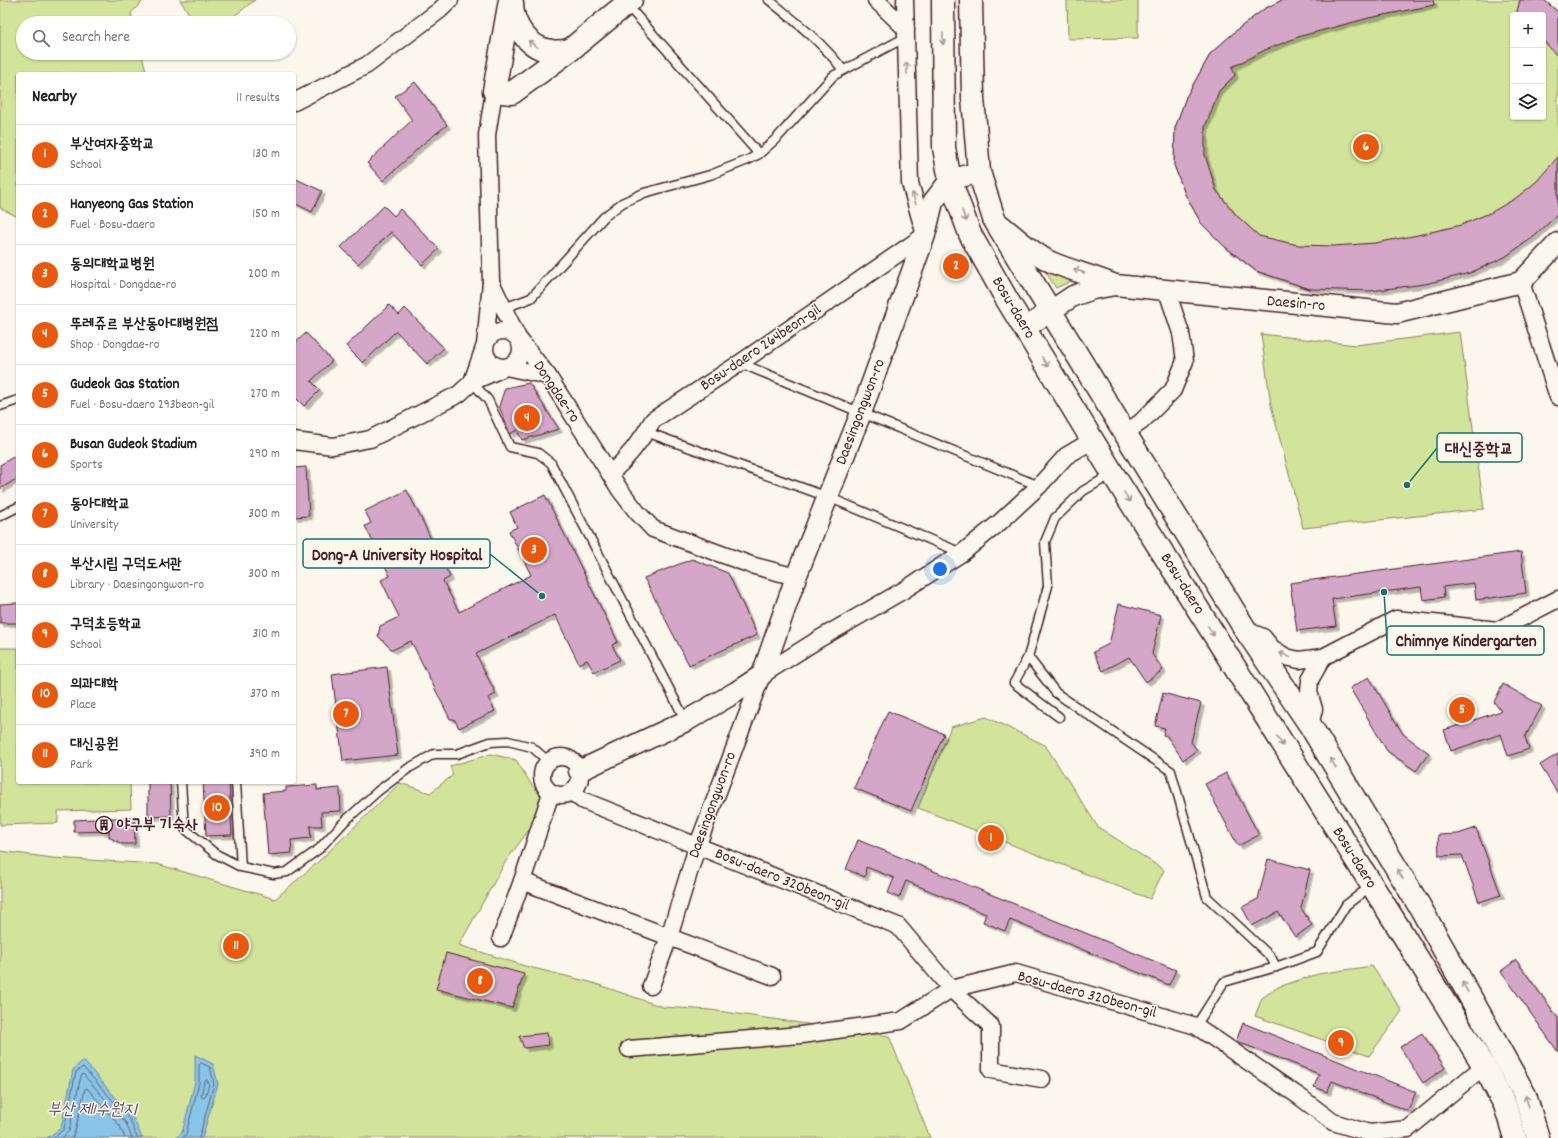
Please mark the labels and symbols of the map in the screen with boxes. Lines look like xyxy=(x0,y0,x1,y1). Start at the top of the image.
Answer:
one-way arrow xyxy=(939,32,947,45)
one-way arrow xyxy=(528,39,539,48)
one-way arrow xyxy=(903,62,911,75)
pin: 6 xyxy=(1353,132,1379,162)
one-way arrow xyxy=(910,191,917,204)
one-way arrow xyxy=(960,210,968,222)
pin: 2 xyxy=(943,251,969,281)
one-way arrow xyxy=(1073,267,1086,274)
street label: Bosu-daero xyxy=(985,273,1041,343)
street label: Daesin-ro xyxy=(1266,290,1326,318)
street label: Bosu-daero 264beon-gil xyxy=(696,299,826,397)
street label: Dongdae-ro xyxy=(527,356,585,428)
street label: Daesingongwon-ro xyxy=(830,356,892,468)
one-way arrow xyxy=(1042,356,1050,368)
pin: 4 xyxy=(514,403,540,433)
callout: 대신중학교 xyxy=(1437,433,1522,462)
text: 대신중학교 xyxy=(1445,439,1513,463)
one-way arrow xyxy=(1123,491,1131,502)
pin: 3 xyxy=(521,535,547,565)
callout: Dong-A University Hospital xyxy=(303,539,490,568)
text: Dong-A University Hospital xyxy=(312,545,483,569)
street label: Bosu-daero xyxy=(1154,549,1210,619)
your location xyxy=(930,559,950,579)
one-way arrow xyxy=(1207,625,1215,636)
callout: Chimnye Kindergarten xyxy=(1387,626,1544,655)
text: Chimnye Kindergarten xyxy=(1396,631,1537,655)
one-way arrow xyxy=(1279,651,1291,658)
pin: 5 xyxy=(1449,695,1475,725)
pin: 7 xyxy=(333,699,359,729)
one-way arrow xyxy=(1276,735,1284,746)
street label: Daesingongwon-ro xyxy=(683,749,743,861)
one-way arrow xyxy=(1328,757,1336,769)
pin: 10 xyxy=(204,793,230,823)
place label: 야구부 기숙사 xyxy=(116,814,198,837)
building icon: 야구부 기숙사 xyxy=(94,815,114,835)
pin: 1 xyxy=(978,823,1004,853)
street label: Bosu-daero xyxy=(1326,823,1382,893)
street label: Bosu-daero 320beon-gil xyxy=(711,843,853,918)
one-way arrow xyxy=(1396,869,1404,880)
pin: 11 xyxy=(223,931,249,961)
street label: Bosu-daero 320beon-gil xyxy=(1015,965,1159,1025)
pin: 8 xyxy=(467,966,493,996)
one-way arrow xyxy=(1460,981,1468,993)
pin: 9 xyxy=(1328,1028,1354,1058)
one-way arrow xyxy=(1523,1094,1530,1107)
water label: 부산 제1수원지 xyxy=(47,1099,139,1123)

